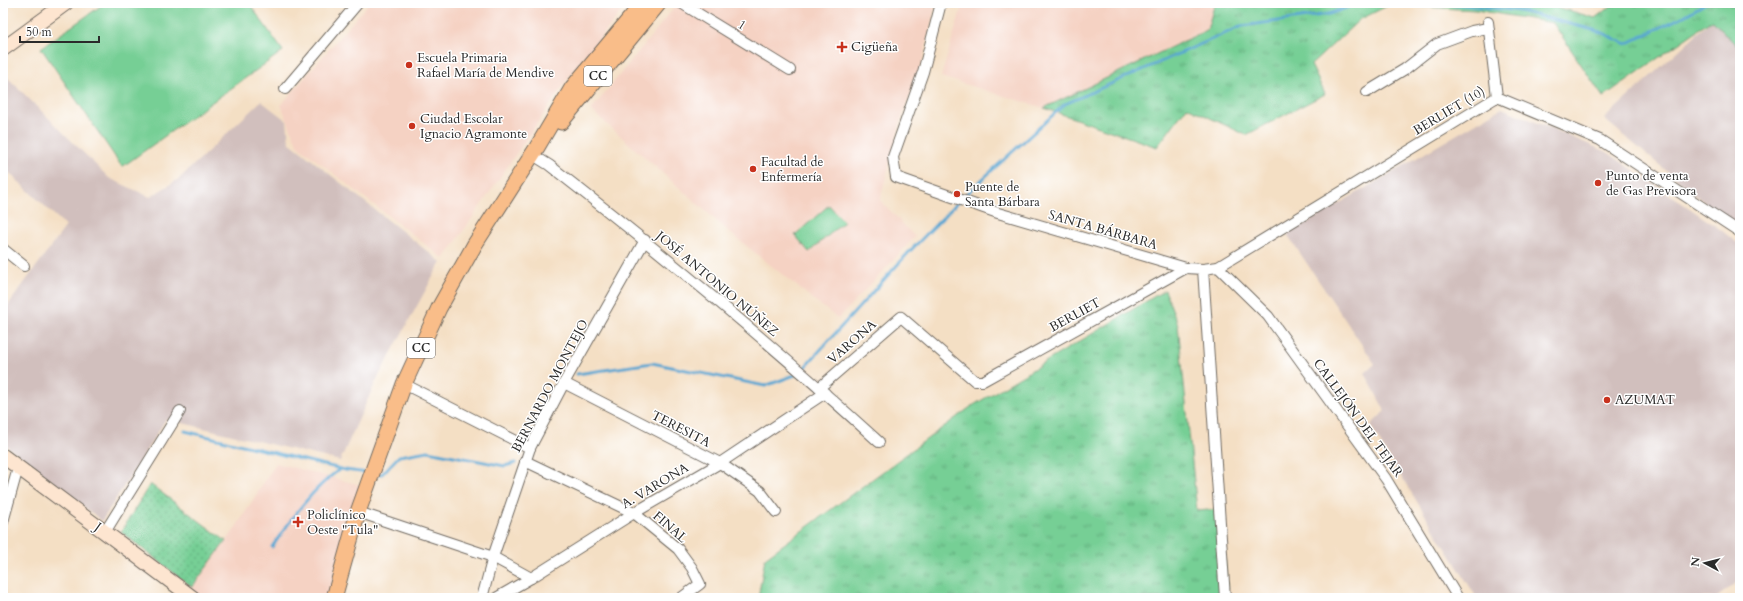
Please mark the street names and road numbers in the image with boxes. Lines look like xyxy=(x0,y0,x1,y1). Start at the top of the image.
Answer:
street label: 1 xyxy=(734,16,750,34)
road number: CC xyxy=(584,66,612,86)
street label: BERLIET (10) xyxy=(1410,82,1488,140)
street label: SANTA BÁRBARA xyxy=(1046,206,1160,254)
street label: JOSÉ ANTONIO NÚÑEZ xyxy=(650,226,782,341)
street label: BERLIET xyxy=(1046,293,1104,336)
street label: VARONA xyxy=(824,315,881,368)
street label: BERNARDO MONTEJO xyxy=(507,316,593,456)
road number: CC xyxy=(407,338,435,358)
street label: CALLEJÓN DEL TEJAR xyxy=(1309,355,1407,481)
street label: TERESITA xyxy=(648,406,714,452)
street label: A. VARONA xyxy=(618,458,693,513)
street label: FINAL xyxy=(649,507,691,547)
street label: J xyxy=(89,517,105,536)

